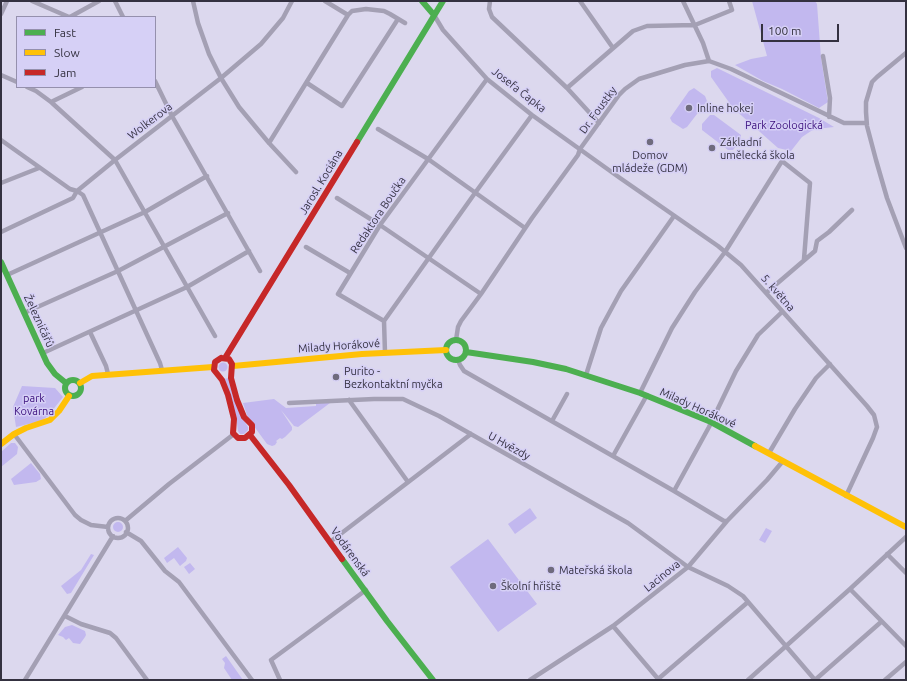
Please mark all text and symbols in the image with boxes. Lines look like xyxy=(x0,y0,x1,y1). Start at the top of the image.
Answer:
legend xyxy=(16,16,156,88)
scale bar xyxy=(763,16,841,42)
text: 100 m xyxy=(768,24,801,37)
text: Fast xyxy=(54,26,76,39)
text: Slow xyxy=(54,46,80,59)
street label: Josefa Čapka xyxy=(489,65,549,115)
text: Jam xyxy=(54,66,76,79)
street label: Dr. Foustky xyxy=(576,84,620,136)
street label: Wolkerova xyxy=(125,100,175,142)
place label: Inline hokej xyxy=(697,101,753,115)
marker: Inline hokej xyxy=(684,103,694,113)
park label: Park Zoologická xyxy=(745,118,823,132)
place label: Základní umělecká škola xyxy=(720,135,795,161)
marker: Domov mládeže (GDM) xyxy=(645,137,655,147)
marker: Základní umělecká škola xyxy=(707,143,717,153)
street label: Jarosl. Kociána xyxy=(297,147,345,217)
place label: Domov mládeže (GDM) xyxy=(612,148,688,174)
street label: Redaktora Boučka xyxy=(347,174,409,256)
street label: 5. května xyxy=(758,272,798,314)
street label: Železničářů xyxy=(21,293,57,349)
street label: Milady Horákové xyxy=(298,337,380,355)
place label: Purito - Bezkontaktní myčka xyxy=(344,364,443,390)
marker: Purito - Bezkontaktní myčka xyxy=(331,372,341,382)
street label: Milady Horákové xyxy=(658,385,738,431)
park label: park Kovárna xyxy=(14,391,54,417)
street label: U Hvězdy xyxy=(486,429,532,463)
street label: Vodárenská xyxy=(328,525,372,579)
street label: Lacinova xyxy=(641,557,683,595)
place label: Mateřská škola xyxy=(559,563,632,577)
marker: Mateřská škola xyxy=(546,565,556,575)
place label: Školní hřiště xyxy=(501,579,561,593)
marker: Školní hřiště xyxy=(488,581,498,591)

